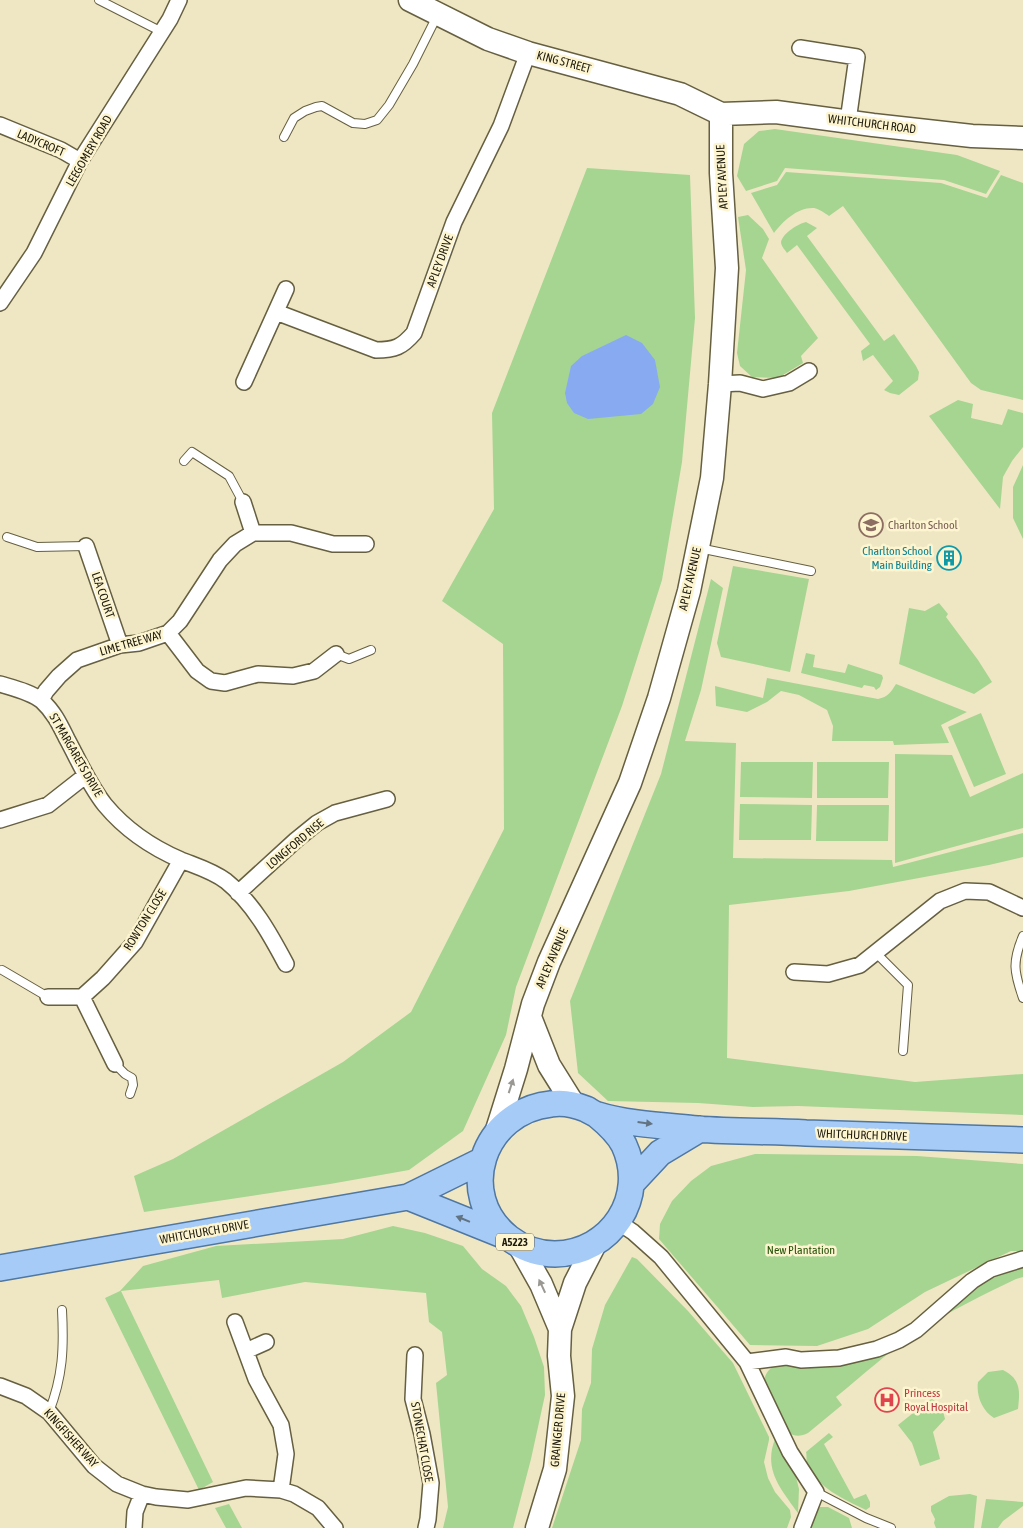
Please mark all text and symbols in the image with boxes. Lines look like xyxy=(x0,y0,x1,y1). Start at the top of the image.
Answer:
street label: KING STREET xyxy=(535,48,593,76)
street label: WHITCHURCH ROAD xyxy=(827,112,917,136)
street label: LEEGOMERY ROAD xyxy=(63,113,115,189)
street label: LADYCROFT xyxy=(15,127,68,160)
street label: APLEY AVENUE xyxy=(713,144,731,210)
street label: APLEY DRIVE xyxy=(424,233,456,289)
school or university icon: Charlton School xyxy=(858,512,884,538)
place label: Charlton School xyxy=(888,518,959,532)
place label: Charlton School Main Building xyxy=(862,544,933,572)
building icon: Charlton School Main Building xyxy=(936,545,962,571)
street label: APLEY AVENUE xyxy=(676,546,704,612)
street label: LEA COURT xyxy=(89,570,118,621)
street label: LIME TREE WAY xyxy=(98,627,165,659)
street label: ST MARGARETS DRIVE xyxy=(46,711,106,799)
street label: LONGFORD RISE xyxy=(264,816,326,872)
street label: ROWTON CLOSE xyxy=(121,887,169,953)
street label: APLEY AVENUE xyxy=(533,926,571,990)
one-way arrow xyxy=(507,1078,515,1093)
one-way arrow xyxy=(638,1119,654,1127)
street label: WHITCHURCH DRIVE xyxy=(817,1126,907,1144)
one-way arrow xyxy=(455,1215,470,1223)
street label: WHITCHURCH DRIVE xyxy=(159,1217,249,1247)
road number: A5223 xyxy=(496,1234,534,1250)
park label: New Plantation xyxy=(767,1243,835,1257)
one-way arrow xyxy=(537,1279,545,1293)
place label: Princess Royal Hospital xyxy=(904,1386,969,1414)
hospital icon: Princess Royal Hospital xyxy=(874,1387,900,1413)
street label: GRAINGER DRIVE xyxy=(548,1392,568,1468)
street label: STONECHAT CLOSE xyxy=(408,1401,436,1483)
street label: KINGFISHER WAY xyxy=(41,1406,101,1471)

